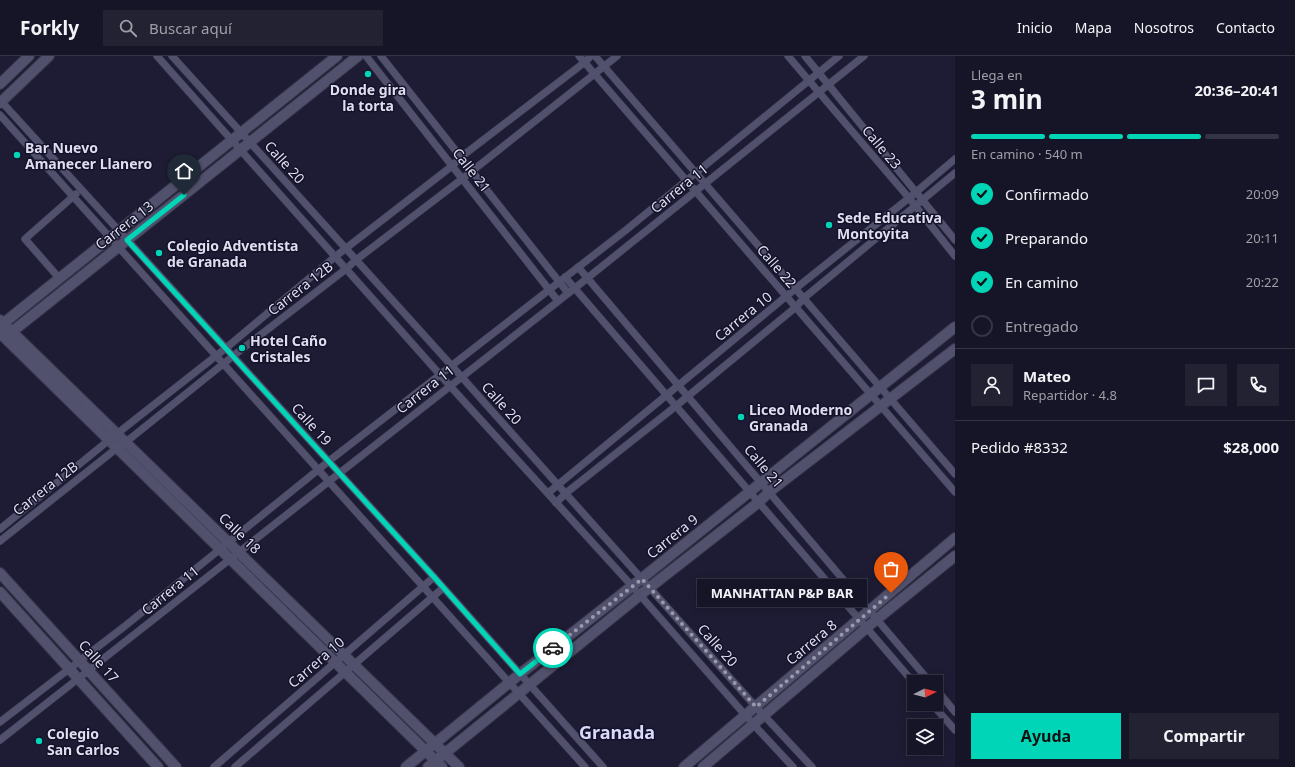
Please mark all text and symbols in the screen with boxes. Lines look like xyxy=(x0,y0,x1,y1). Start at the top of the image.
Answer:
search box xyxy=(103,10,383,46)
text: Forkly xyxy=(20,15,79,41)
icon: search xyxy=(117,17,139,39)
text: Buscar aquí xyxy=(149,18,232,38)
text: Inicio xyxy=(1017,18,1053,37)
text: Mapa xyxy=(1075,18,1112,37)
text: Nosotros xyxy=(1134,18,1194,37)
text: Contacto xyxy=(1216,18,1275,37)
text: Llega en xyxy=(971,66,1023,84)
marker: Donde gira la torta xyxy=(363,69,373,79)
place label: Donde gira la torta xyxy=(330,80,406,115)
text: 20:36–20:41 xyxy=(1194,80,1279,100)
text: 3 min xyxy=(971,81,1043,117)
street label: Calle 23 xyxy=(858,121,906,173)
street label: Calle 20 xyxy=(261,137,309,187)
place label: Bar Nuevo Amanecer Llanero xyxy=(25,138,152,173)
street label: Calle 21 xyxy=(449,144,495,196)
text: En camino · 540 m xyxy=(971,145,1083,163)
marker: Bar Nuevo Amanecer Llanero xyxy=(12,150,22,160)
pin xyxy=(167,154,201,195)
street label: Carrera 11 xyxy=(646,159,712,217)
icon: home xyxy=(173,160,195,182)
icon: check xyxy=(971,183,993,205)
text: Confirmado xyxy=(1005,184,1089,204)
text: 20:09 xyxy=(1246,185,1279,203)
street label: Carrera 13 xyxy=(91,196,157,254)
place label: Sede Educativa Montoyita xyxy=(837,208,942,243)
marker: Sede Educativa Montoyita xyxy=(824,220,834,230)
icon: check xyxy=(971,227,993,249)
text: Preparando xyxy=(1005,228,1088,248)
text: 20:11 xyxy=(1246,229,1279,247)
place label: Colegio Adventista de Granada xyxy=(167,236,298,271)
street label: Calle 22 xyxy=(753,240,801,292)
marker: Colegio Adventista de Granada xyxy=(154,248,164,258)
street label: Carrera 12B xyxy=(263,257,337,319)
icon: check xyxy=(971,271,993,293)
text: En camino xyxy=(1005,272,1078,292)
text: 20:22 xyxy=(1246,273,1279,291)
street label: Carrera 10 xyxy=(710,287,776,345)
text: Entregado xyxy=(1005,316,1078,336)
place label: Hotel Caño Cristales xyxy=(250,331,327,366)
marker: Hotel Caño Cristales xyxy=(237,343,247,353)
street label: Carrera 11 xyxy=(392,360,458,418)
button: person xyxy=(971,364,1013,406)
button: chat xyxy=(1185,364,1227,406)
button: phone xyxy=(1237,364,1279,406)
text: Mateo xyxy=(1023,366,1071,386)
street label: Calle 20 xyxy=(478,378,526,428)
text: Repartidor · 4.8 xyxy=(1023,386,1117,404)
street label: Calle 19 xyxy=(288,399,336,449)
place label: Liceo Moderno Granada xyxy=(749,400,852,435)
marker: Liceo Moderno Granada xyxy=(736,412,746,422)
text: Pedido #8332 xyxy=(971,437,1068,457)
text: $28,000 xyxy=(1223,437,1279,457)
street label: Calle 21 xyxy=(740,440,788,492)
street label: Carrera 12B xyxy=(8,457,82,519)
street label: Calle 18 xyxy=(215,508,265,558)
street label: Carrera 9 xyxy=(642,509,702,563)
pin xyxy=(874,552,908,593)
icon: bag xyxy=(880,558,902,580)
street label: Carrera 11 xyxy=(137,561,203,619)
callout: MANHATTAN P&P BAR xyxy=(697,579,867,607)
text: MANHATTAN P&P BAR xyxy=(711,584,853,602)
street label: Carrera 8 xyxy=(782,615,840,669)
street label: Calle 20 xyxy=(694,620,742,670)
courier xyxy=(533,628,573,668)
street label: Carrera 10 xyxy=(284,632,348,692)
street label: Calle 17 xyxy=(75,636,123,686)
icon: car xyxy=(542,637,564,659)
north arrow xyxy=(907,675,943,711)
map controls xyxy=(907,675,943,755)
button: Ayuda xyxy=(971,713,1121,759)
button: Compartir xyxy=(1129,713,1279,759)
button: layers xyxy=(907,719,943,755)
district label: Granada xyxy=(579,720,655,744)
place label: Colegio San Carlos xyxy=(47,724,119,759)
marker: Colegio San Carlos xyxy=(34,736,44,746)

